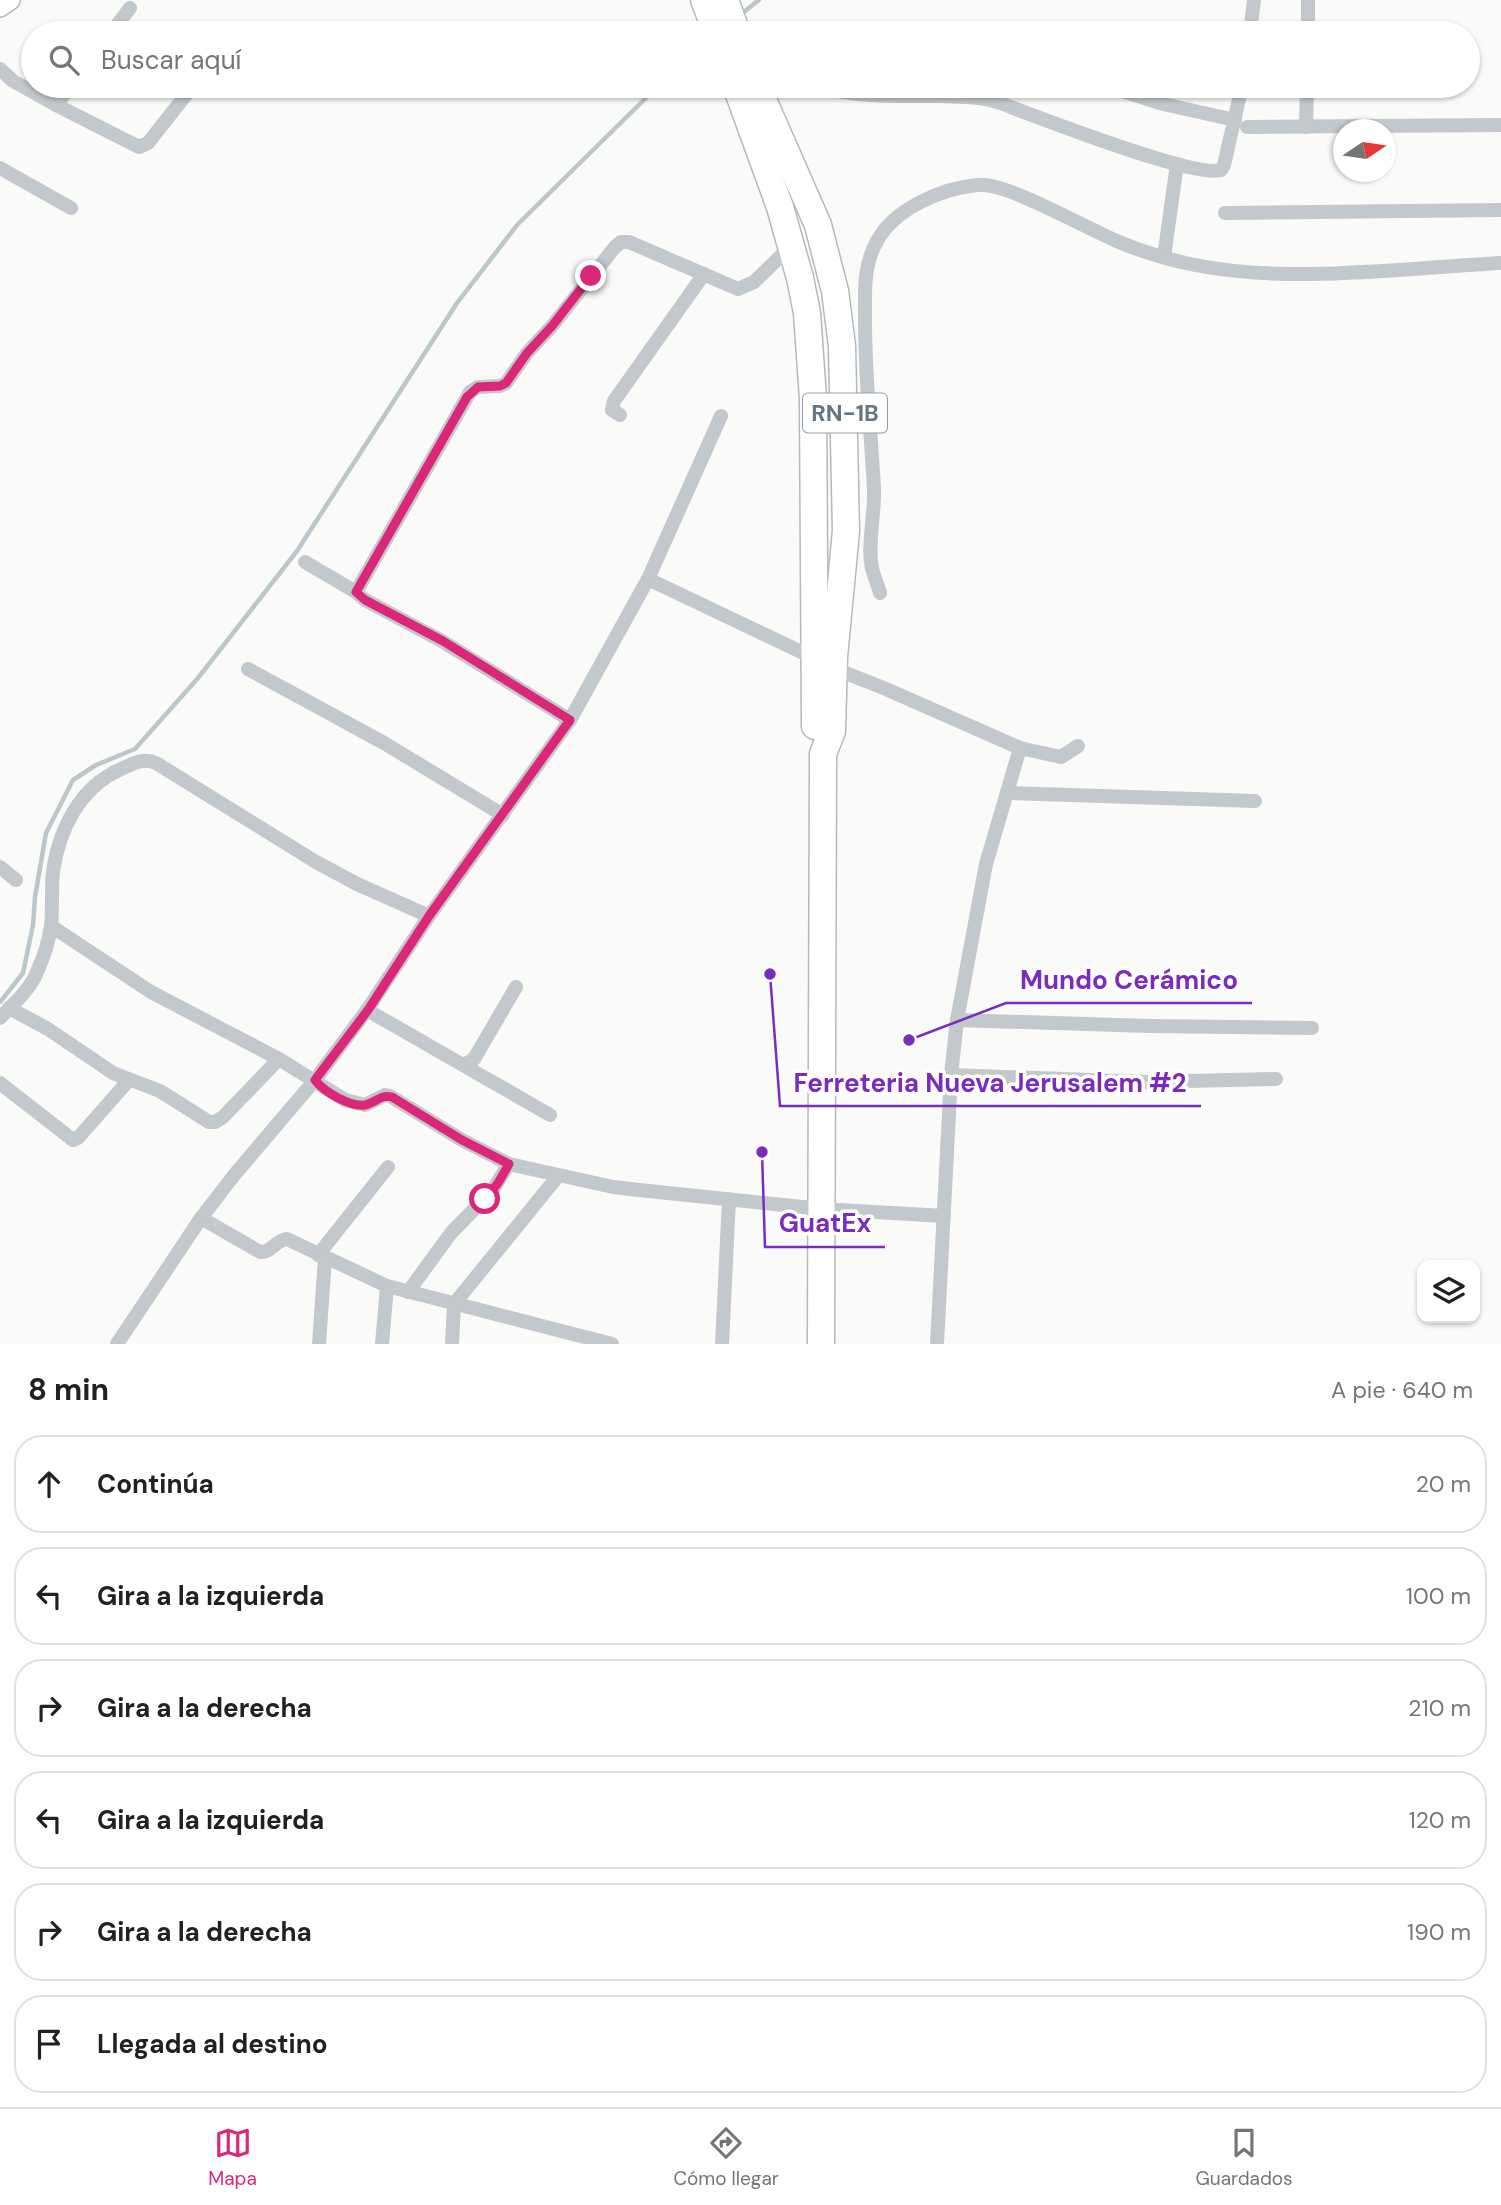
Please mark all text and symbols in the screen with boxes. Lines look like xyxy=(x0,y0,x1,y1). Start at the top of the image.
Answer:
search box xyxy=(21,21,1480,98)
icon: search xyxy=(45,41,83,79)
text: Buscar aquí xyxy=(101,43,241,77)
north arrow xyxy=(1333,119,1396,182)
route end xyxy=(575,260,606,291)
road number: RN-1B xyxy=(803,394,887,432)
callout: Mundo Cerámico xyxy=(1006,956,1252,1003)
text: Mundo Cerámico xyxy=(1020,963,1238,997)
callout: Ferreteria Nueva Jerusalem #2 xyxy=(780,1059,1201,1106)
text: Ferreteria Nueva Jerusalem #2 xyxy=(794,1066,1186,1100)
route start xyxy=(469,1183,500,1214)
callout: GuatEx xyxy=(765,1200,885,1247)
text: GuatEx xyxy=(779,1206,871,1240)
map controls xyxy=(1417,1260,1480,1323)
button: layers xyxy=(1417,1260,1480,1323)
text: 8 min xyxy=(28,1370,109,1409)
text: A pie · 640 m xyxy=(1331,1375,1473,1405)
icon: ahead xyxy=(30,1465,68,1503)
text: Continúa xyxy=(97,1467,214,1501)
text: 20 m xyxy=(1416,1469,1471,1499)
icon: left xyxy=(30,1577,68,1615)
text: Gira a la izquierda xyxy=(97,1579,324,1613)
text: 100 m xyxy=(1406,1581,1471,1611)
icon: right xyxy=(30,1689,68,1727)
text: Gira a la derecha xyxy=(97,1691,312,1725)
text: 210 m xyxy=(1408,1693,1471,1723)
icon: left xyxy=(30,1801,68,1839)
text: Gira a la izquierda xyxy=(97,1803,324,1837)
text: 120 m xyxy=(1408,1805,1471,1835)
icon: right xyxy=(30,1913,68,1951)
text: Gira a la derecha xyxy=(97,1915,312,1949)
text: 190 m xyxy=(1407,1917,1471,1947)
icon: arrive xyxy=(30,2025,68,2063)
text: Llegada al destino xyxy=(97,2027,328,2061)
tab: Mapa xyxy=(208,2124,257,2191)
tab: Cómo llegar xyxy=(673,2124,779,2191)
tab: Guardados xyxy=(1195,2124,1293,2191)

